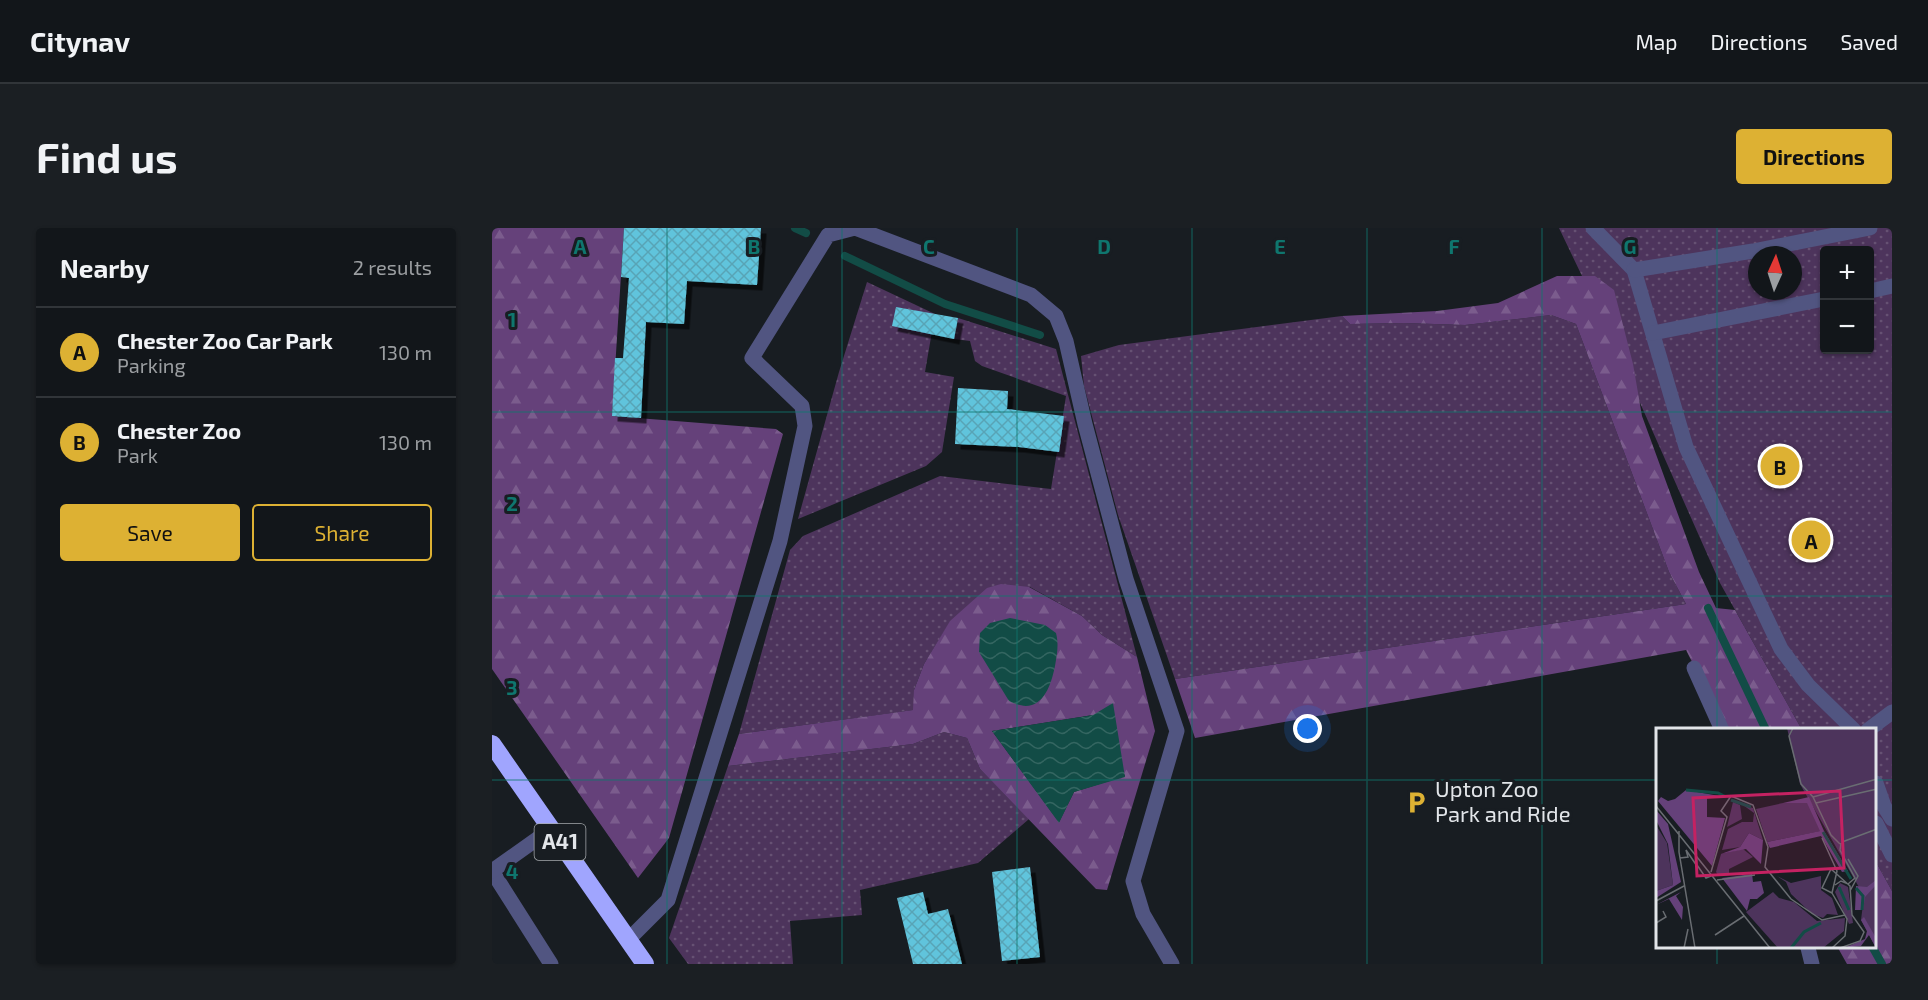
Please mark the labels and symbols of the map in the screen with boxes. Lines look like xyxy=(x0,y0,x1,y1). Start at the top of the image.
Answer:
text: A xyxy=(573,234,587,258)
text: B xyxy=(748,234,760,258)
text: C xyxy=(923,234,935,258)
text: D xyxy=(1097,234,1111,258)
text: E xyxy=(1274,234,1286,258)
text: F xyxy=(1448,234,1460,258)
text: G xyxy=(1624,234,1636,258)
north arrow xyxy=(1748,246,1802,300)
text: 1 xyxy=(508,307,516,331)
pin: B xyxy=(1760,444,1800,488)
text: 2 xyxy=(506,491,518,515)
pin: A xyxy=(1792,518,1830,562)
text: 3 xyxy=(506,675,518,699)
your location xyxy=(1293,714,1322,743)
inset map xyxy=(1656,728,1877,949)
place label: Upton Zoo Park and Ride xyxy=(1435,775,1571,826)
parking icon: Upton Zoo Park and Ride xyxy=(1404,789,1430,815)
road number: A41 xyxy=(534,824,586,860)
text: 4 xyxy=(506,859,519,883)

